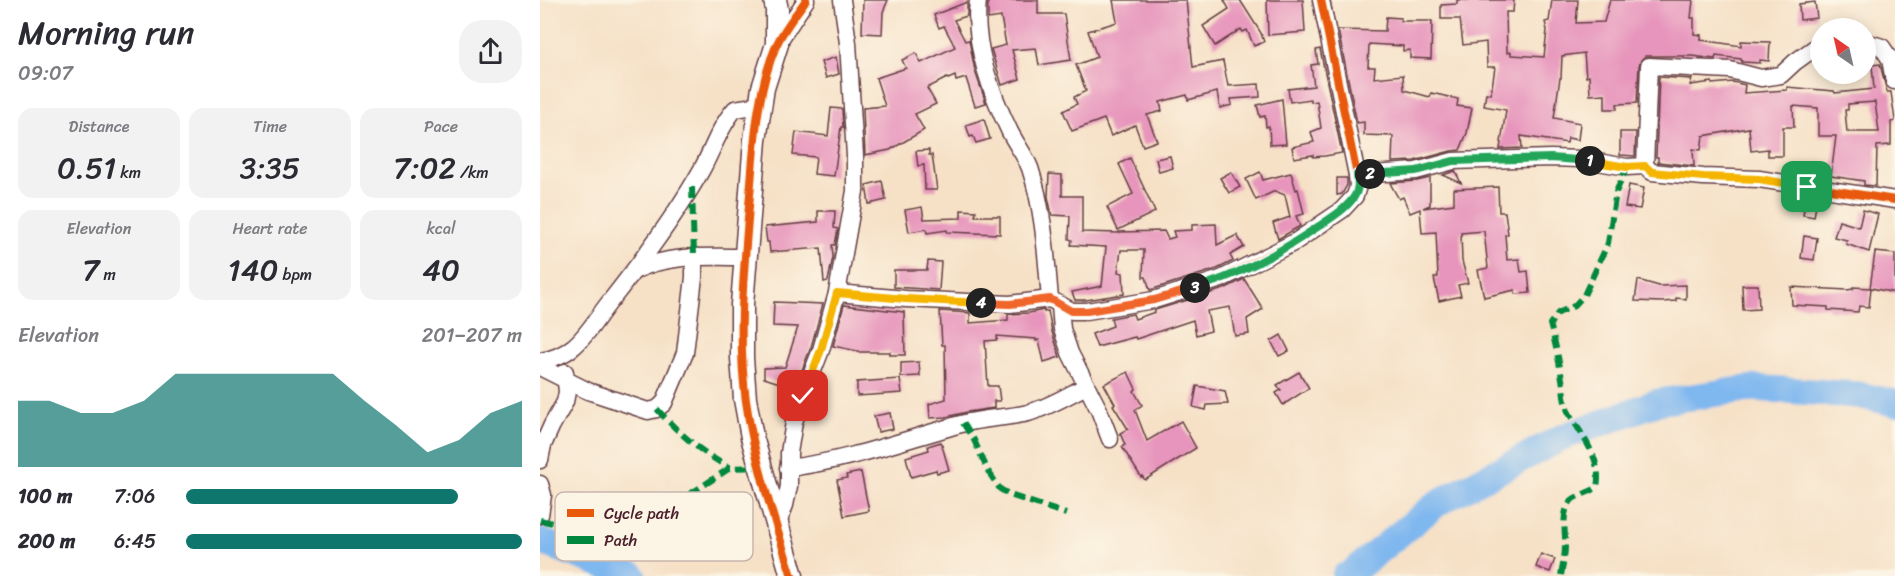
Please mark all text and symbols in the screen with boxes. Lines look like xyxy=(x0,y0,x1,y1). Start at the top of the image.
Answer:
text: Morning run xyxy=(18,4,194,62)
north arrow xyxy=(1810,18,1876,84)
map controls xyxy=(1810,18,1876,84)
button: share xyxy=(459,20,522,83)
text: 09:07 xyxy=(18,56,73,91)
text: Distance xyxy=(69,112,129,141)
text: Time xyxy=(253,112,287,141)
text: Pace xyxy=(424,112,458,141)
text: 0.51 xyxy=(57,141,116,195)
text: 3:35 xyxy=(240,141,300,195)
text: 7:02 xyxy=(393,141,456,195)
pin: 1 xyxy=(1575,146,1605,176)
text: 1 xyxy=(1587,146,1593,175)
text: km xyxy=(116,158,141,187)
text: /km xyxy=(456,158,489,187)
pin: 2 xyxy=(1355,159,1385,189)
text: 2 xyxy=(1365,159,1375,188)
pin xyxy=(1781,161,1832,212)
icon: arrive xyxy=(1790,170,1823,203)
text: Elevation xyxy=(67,214,131,243)
text: Heart rate xyxy=(232,214,308,243)
text: kcal xyxy=(426,214,456,243)
text: 7 xyxy=(82,243,99,297)
text: 140 xyxy=(228,243,278,297)
text: 40 xyxy=(422,243,460,297)
text: m xyxy=(99,260,116,289)
text: bpm xyxy=(278,260,312,289)
pin: 3 xyxy=(1180,273,1210,303)
text: 3 xyxy=(1191,273,1199,302)
pin: 4 xyxy=(966,288,996,318)
text: 4 xyxy=(976,288,986,317)
text: Elevation xyxy=(18,318,99,353)
text: 201–207 m xyxy=(422,318,522,353)
pin xyxy=(777,370,828,421)
icon: check xyxy=(786,379,819,412)
text: 100 m xyxy=(18,479,72,514)
text: 7:06 xyxy=(114,479,155,514)
legend xyxy=(555,492,753,561)
text: Cycle path xyxy=(604,499,679,528)
text: 200 m xyxy=(18,524,75,559)
text: 6:45 xyxy=(114,524,156,559)
text: Path xyxy=(604,526,637,555)

